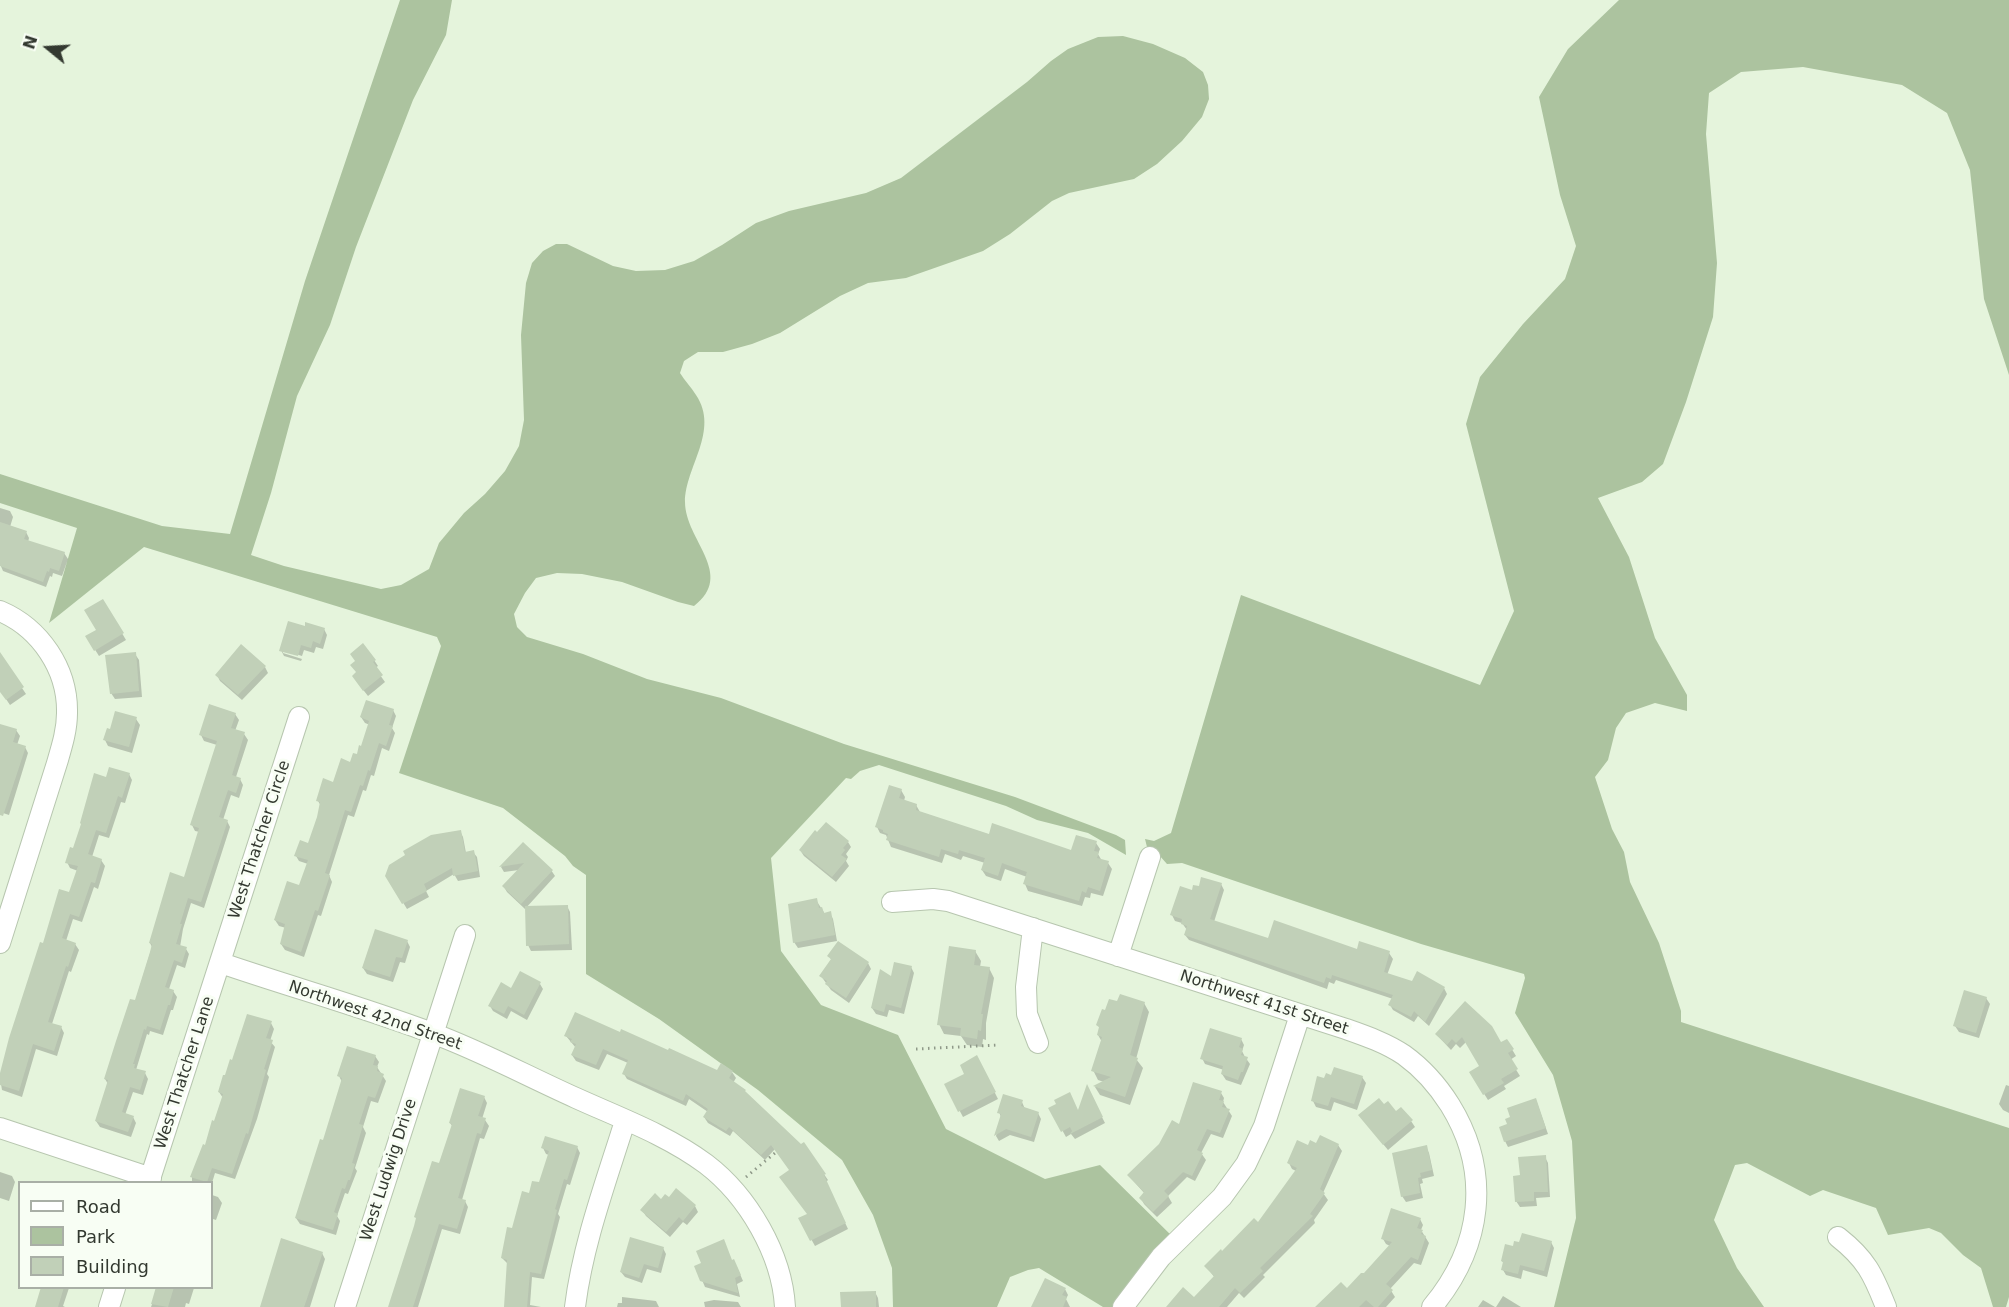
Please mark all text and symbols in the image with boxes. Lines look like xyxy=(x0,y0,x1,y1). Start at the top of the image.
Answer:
north arrow xyxy=(18,18,78,78)
text: N xyxy=(19,33,42,52)
street label: West Thatcher Circle xyxy=(225,758,295,922)
street label: Northwest 41st Street xyxy=(1177,967,1351,1039)
street label: Northwest 42nd Street xyxy=(286,977,464,1055)
street label: West Thatcher Lane xyxy=(151,994,219,1152)
street label: West Ludwig Drive xyxy=(357,1096,421,1244)
legend xyxy=(18,1181,213,1289)
text: Road xyxy=(76,1196,121,1217)
text: Park xyxy=(76,1226,115,1247)
text: Building xyxy=(76,1256,149,1277)

